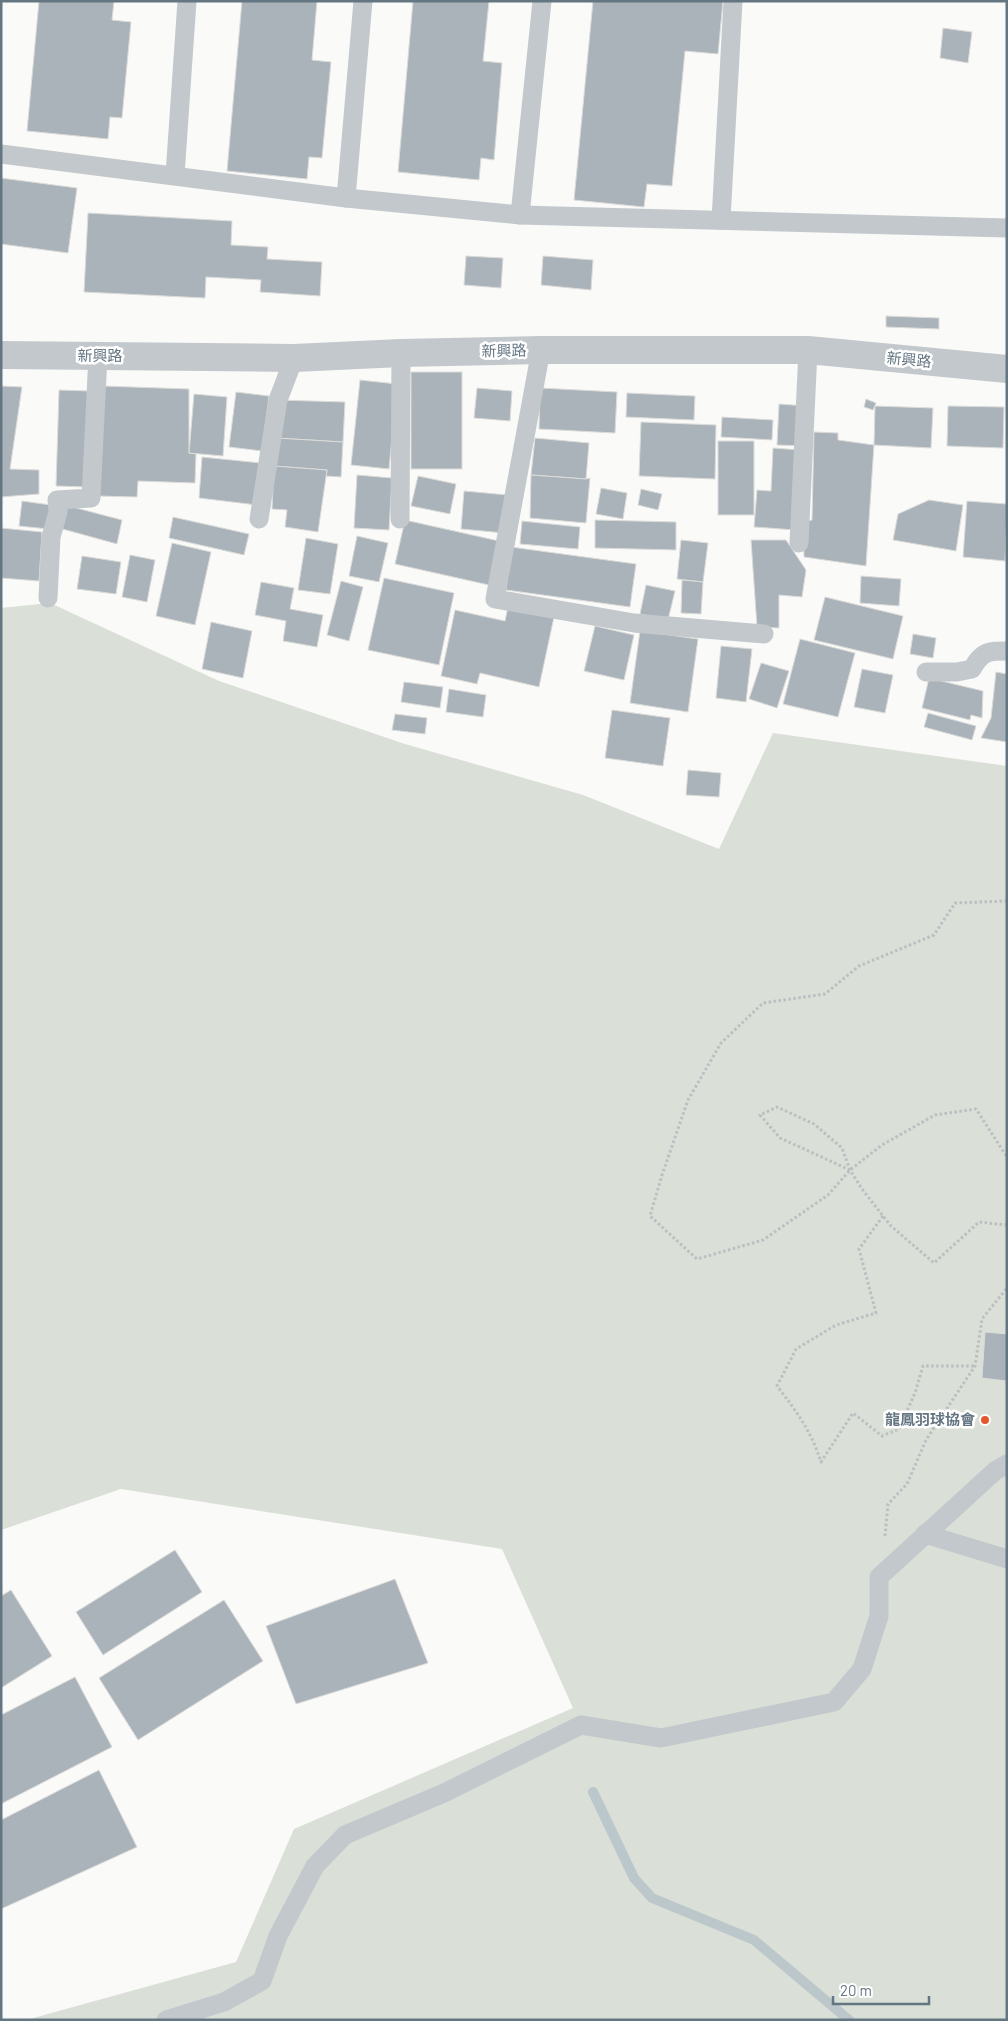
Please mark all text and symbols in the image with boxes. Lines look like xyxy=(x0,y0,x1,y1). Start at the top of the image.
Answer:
street label: 新興路 xyxy=(481,341,527,359)
street label: 新興路 xyxy=(77,346,123,364)
street label: 新興路 xyxy=(886,348,932,370)
place label: 龍鳳羽球協會 xyxy=(885,1410,975,1428)
marker: 龍鳳羽球協會 xyxy=(979,1414,991,1426)
scale bar xyxy=(833,1974,929,2006)
text: 20 m xyxy=(840,1981,872,1999)

